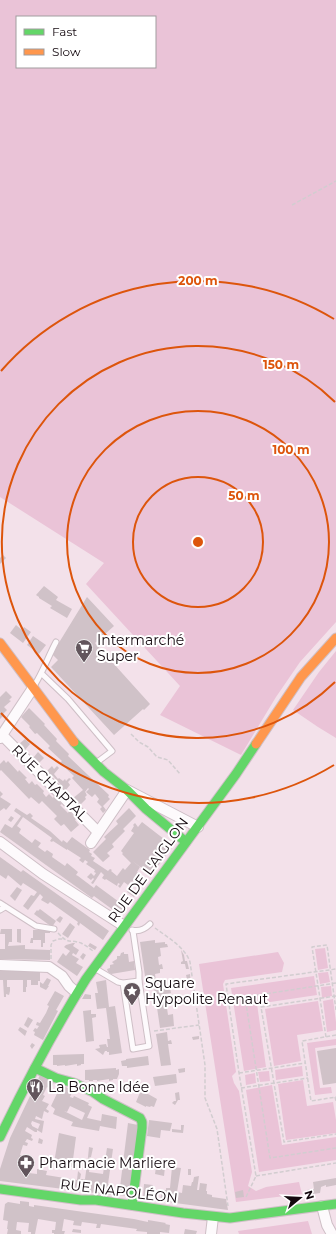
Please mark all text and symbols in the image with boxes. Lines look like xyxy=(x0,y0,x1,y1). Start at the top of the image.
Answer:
legend xyxy=(16,16,156,68)
text: Fast xyxy=(52,24,77,39)
text: Slow xyxy=(52,44,81,59)
text: 200 m xyxy=(178,273,218,288)
text: 150 m xyxy=(263,357,299,372)
text: 100 m xyxy=(273,442,309,457)
text: 50 m xyxy=(228,488,260,503)
centre of rings xyxy=(191,535,205,549)
place label: Intermarché Super xyxy=(97,631,184,665)
supermarket icon: Intermarché Super xyxy=(74,638,94,663)
street label: RUE CHAPTAL xyxy=(8,741,93,826)
street label: RUE DE L'AIGLON xyxy=(104,814,192,926)
place label: Square Hyppolite Renaut xyxy=(145,974,268,1008)
place icon: Square Hyppolite Renaut xyxy=(122,981,142,1006)
restaurant icon: La Bonne Idée xyxy=(25,1077,45,1102)
place label: La Bonne Idée xyxy=(48,1078,149,1096)
pharmacy icon: Pharmacie Marliere xyxy=(16,1153,36,1178)
place label: Pharmacie Marliere xyxy=(39,1154,176,1172)
street label: RUE NAPOLÉON xyxy=(59,1175,179,1207)
north arrow xyxy=(280,1178,320,1218)
text: N xyxy=(301,1189,318,1201)

